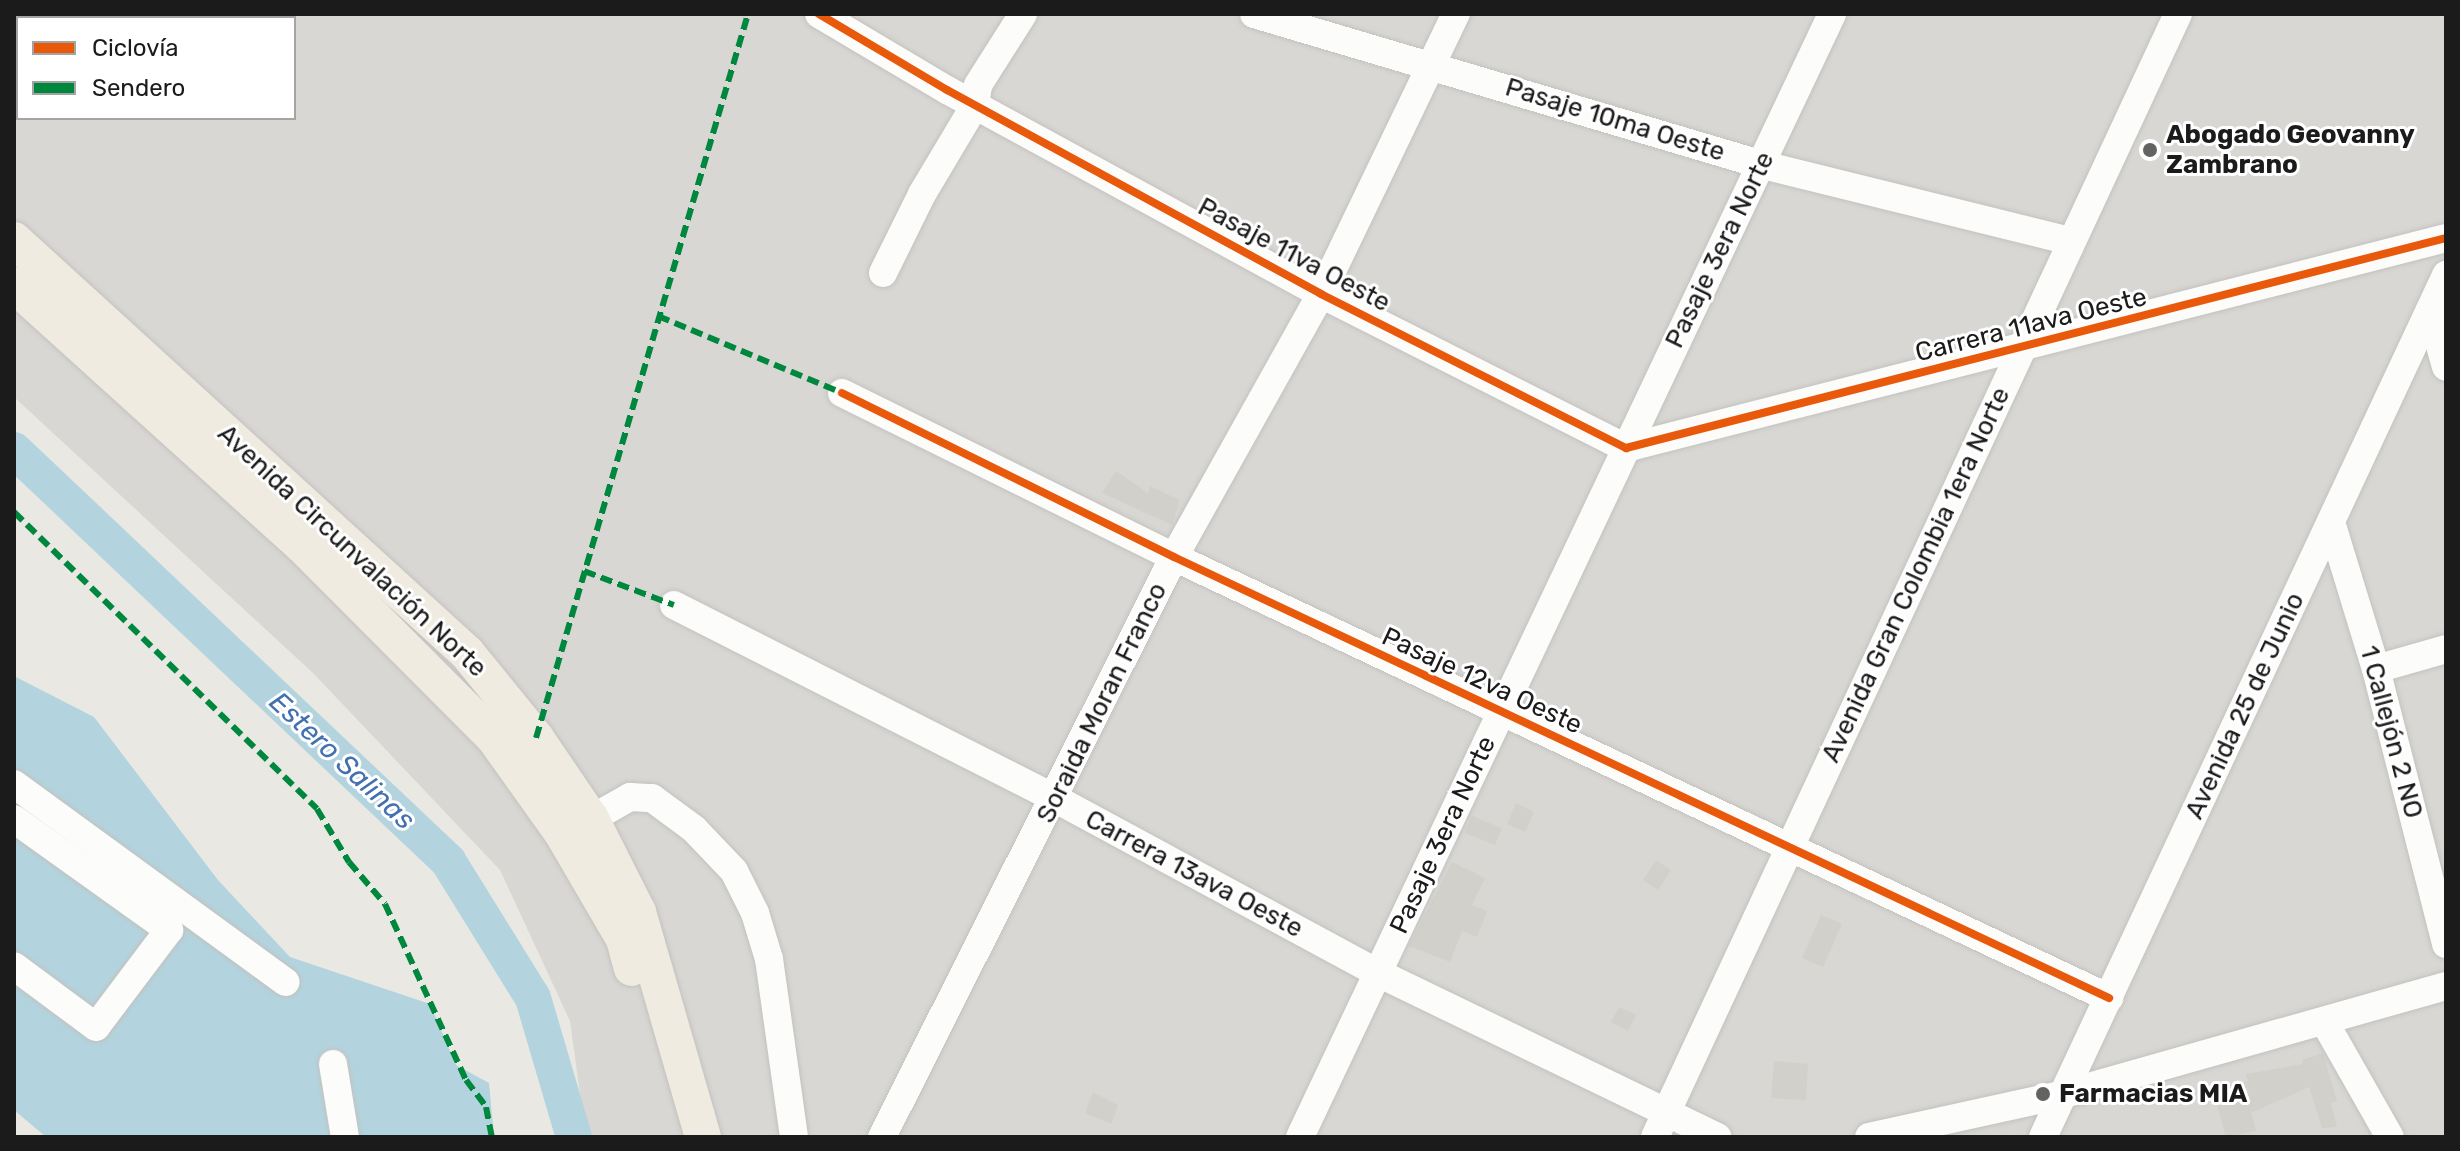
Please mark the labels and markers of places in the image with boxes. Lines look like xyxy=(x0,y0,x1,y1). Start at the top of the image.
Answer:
place label: Abogado Geovanny Zambrano xyxy=(2166,119,2415,180)
marker: Abogado Geovanny Zambrano xyxy=(2141,141,2159,159)
place label: Farmacias MIA xyxy=(2059,1078,2247,1110)
marker: Farmacias MIA xyxy=(2034,1085,2052,1103)

